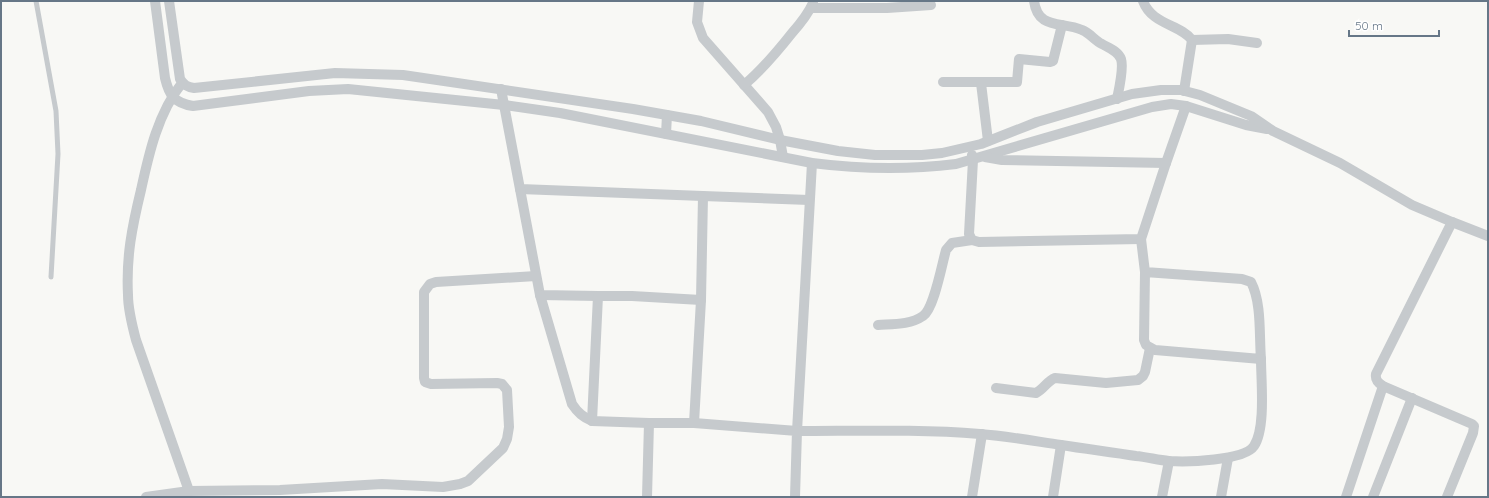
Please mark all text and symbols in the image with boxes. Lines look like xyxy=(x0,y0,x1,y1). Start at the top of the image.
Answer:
scale bar xyxy=(1349,12,1439,38)
text: 50 m xyxy=(1355,18,1383,33)

